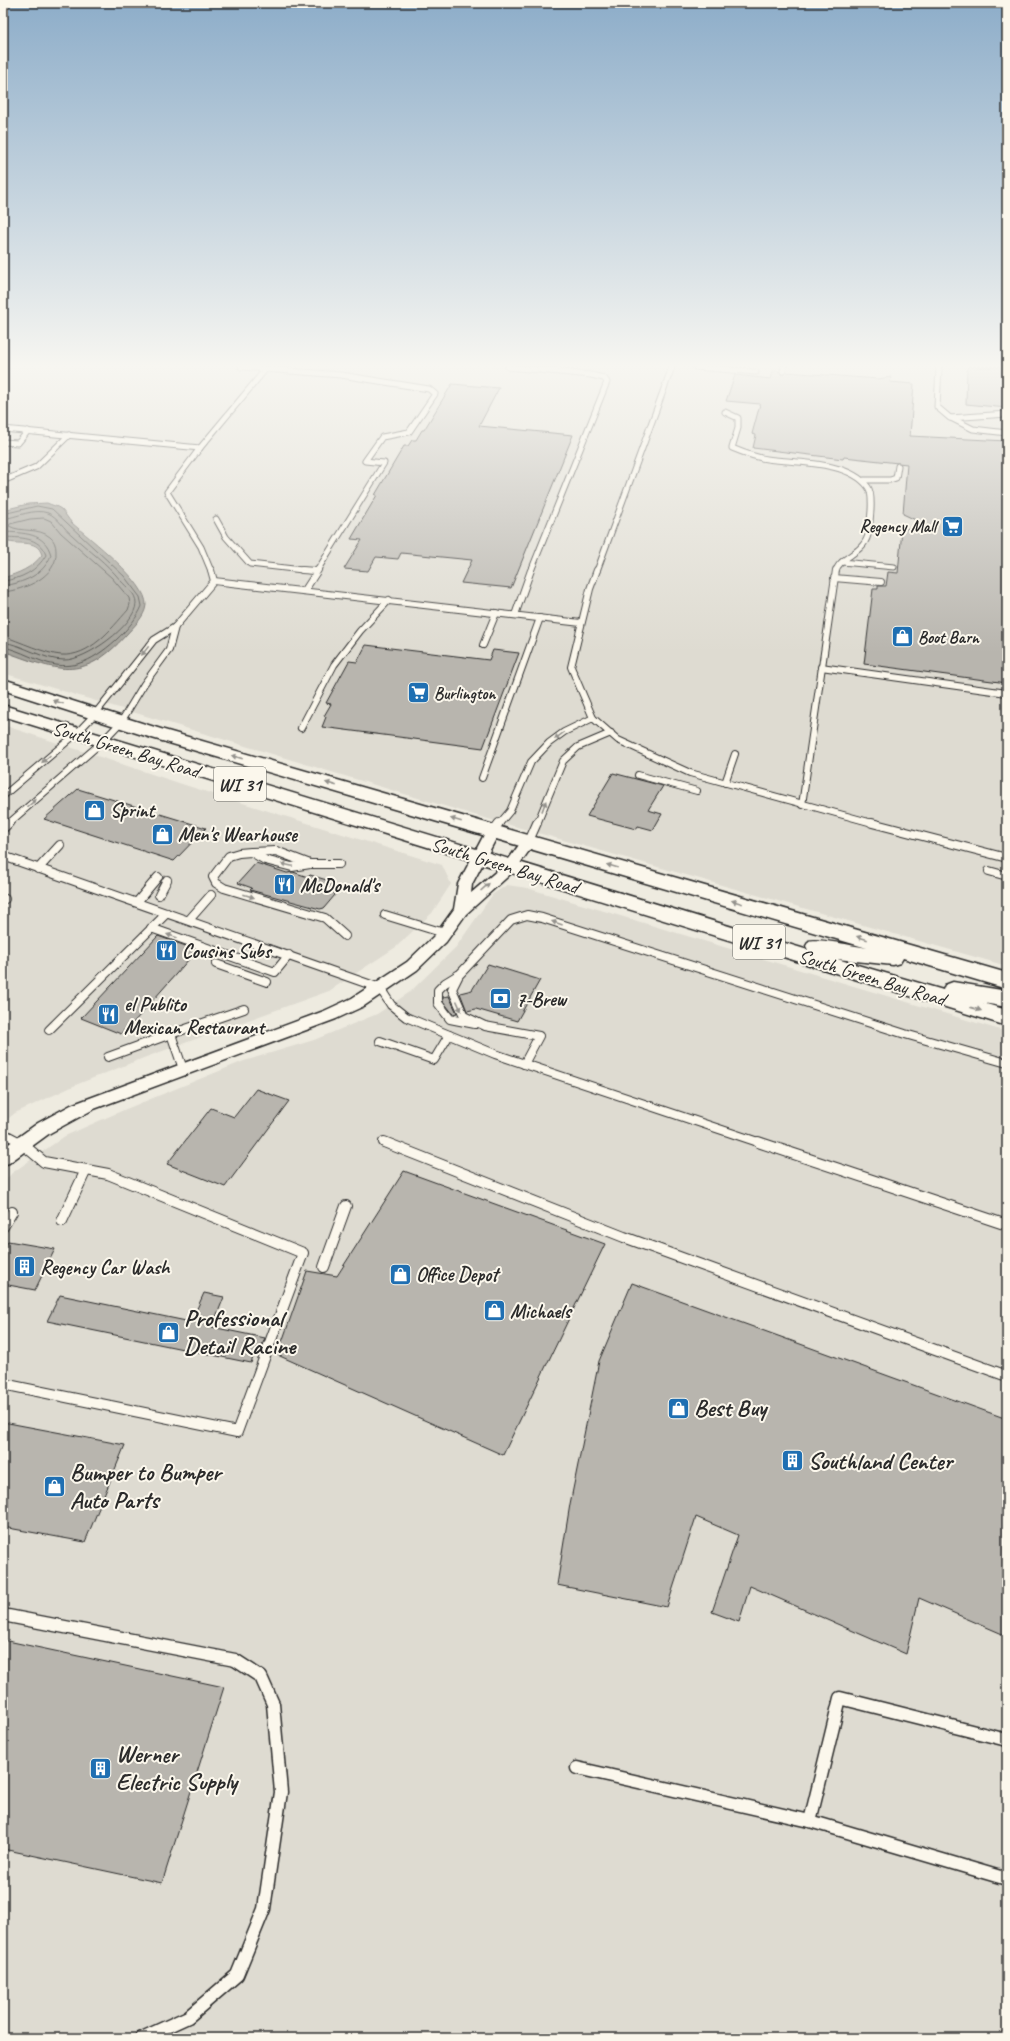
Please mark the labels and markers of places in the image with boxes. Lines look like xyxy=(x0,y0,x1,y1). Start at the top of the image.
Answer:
supermarket icon: Regency Mall xyxy=(939,513,965,539)
place label: Regency Mall xyxy=(860,516,939,537)
shop icon: Boot Barn xyxy=(889,624,915,650)
place label: Boot Barn xyxy=(918,627,980,648)
supermarket icon: Burlington xyxy=(405,680,431,706)
place label: Burlington xyxy=(434,683,496,704)
shop icon: Sprint xyxy=(81,797,107,823)
place label: Sprint xyxy=(110,798,157,823)
shop icon: Men's Wearhouse xyxy=(150,821,176,847)
place label: Men's Wearhouse xyxy=(178,822,298,847)
restaurant icon: McDonald's xyxy=(272,872,298,898)
place label: McDonald's xyxy=(300,873,381,898)
restaurant icon: Cousins Subs xyxy=(153,938,179,964)
place label: Cousins Subs xyxy=(182,939,273,964)
bank icon: 7-Brew xyxy=(488,986,514,1012)
place label: 7-Brew xyxy=(516,987,568,1012)
place label: el Publito Mexican Restaurant xyxy=(124,992,267,1040)
restaurant icon: el Publito Mexican Restaurant xyxy=(95,1002,121,1028)
building icon: Regency Car Wash xyxy=(12,1254,38,1280)
place label: Regency Car Wash xyxy=(40,1255,171,1280)
shop icon: Office Depot xyxy=(387,1261,413,1287)
place label: Office Depot xyxy=(416,1262,501,1287)
shop icon: Michaels xyxy=(481,1298,507,1324)
place label: Michaels xyxy=(510,1299,573,1324)
place label: Professional Detail Racine xyxy=(184,1303,297,1361)
shop icon: Professional Detail Racine xyxy=(156,1319,182,1345)
place label: Best Buy xyxy=(694,1393,769,1423)
shop icon: Best Buy xyxy=(666,1395,692,1421)
place label: Southland Center xyxy=(808,1446,955,1476)
building icon: Southland Center xyxy=(780,1448,806,1474)
place label: Bumper to Bumper Auto Parts xyxy=(70,1457,223,1515)
shop icon: Bumper to Bumper Auto Parts xyxy=(42,1473,68,1499)
place label: Werner Electric Supply xyxy=(116,1739,240,1797)
building icon: Werner Electric Supply xyxy=(88,1755,114,1781)

